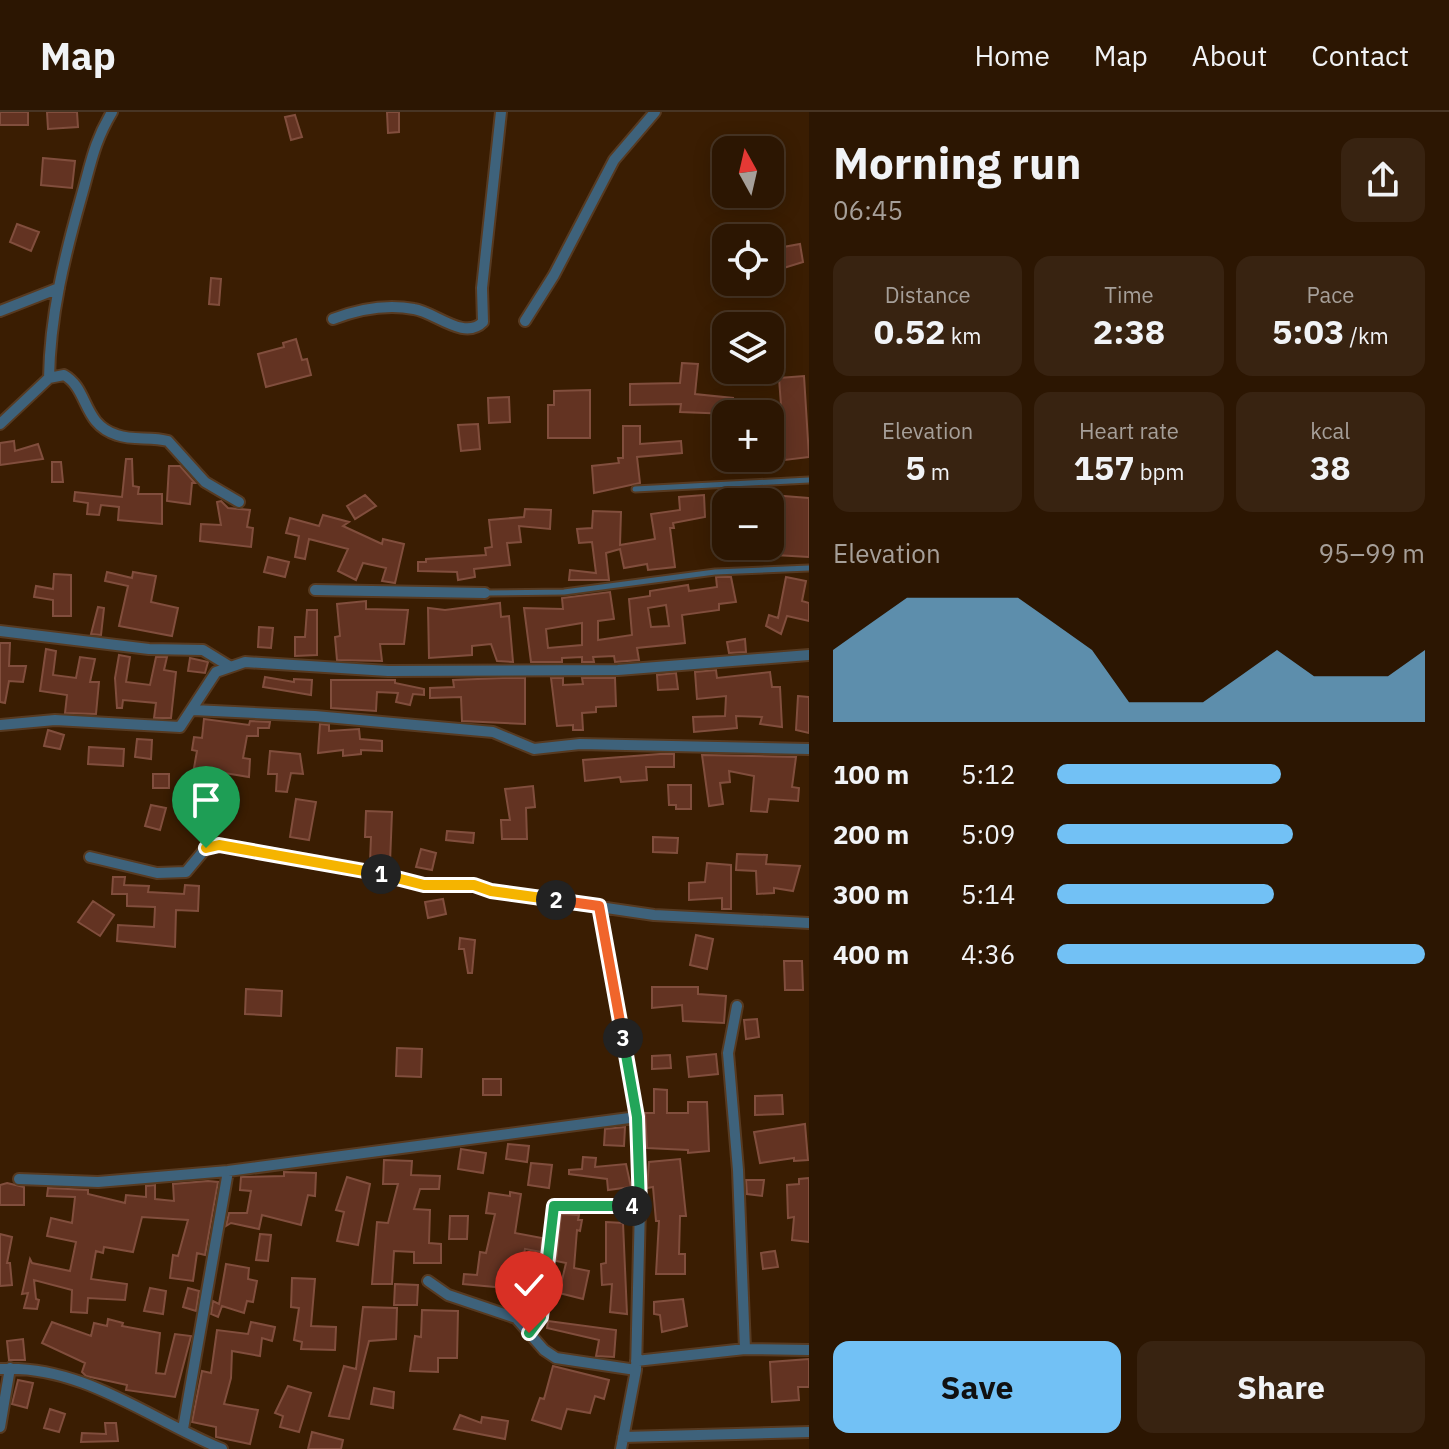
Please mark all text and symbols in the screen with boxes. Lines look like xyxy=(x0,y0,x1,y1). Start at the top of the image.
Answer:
text: Map xyxy=(40,31,116,80)
text: Home xyxy=(974,37,1050,74)
text: Map xyxy=(1094,37,1148,74)
text: About xyxy=(1192,37,1267,74)
text: Contact xyxy=(1311,37,1409,74)
text: Morning run xyxy=(833,134,1082,191)
north arrow xyxy=(712,136,784,208)
map controls xyxy=(712,136,784,560)
button: share xyxy=(1341,138,1425,222)
text: 06:45 xyxy=(833,193,903,227)
button: locate xyxy=(712,224,784,296)
text: Distance xyxy=(885,280,971,309)
text: Time xyxy=(1104,280,1154,309)
text: Pace xyxy=(1306,280,1354,309)
text: 0.52 xyxy=(874,309,946,353)
text: 2:38 xyxy=(1093,309,1165,353)
text: 5:03 xyxy=(1272,309,1344,353)
button: layers xyxy=(712,312,784,384)
text: km xyxy=(946,321,982,350)
text: /km xyxy=(1344,321,1389,350)
button: + xyxy=(712,400,784,472)
text: Elevation xyxy=(882,416,973,445)
text: Heart rate xyxy=(1079,416,1179,445)
text: kcal xyxy=(1310,416,1350,445)
text: 5 xyxy=(905,445,926,489)
text: 157 xyxy=(1073,445,1135,489)
text: 38 xyxy=(1310,445,1351,489)
text: m xyxy=(926,457,950,486)
text: bpm xyxy=(1135,457,1185,486)
button: − xyxy=(712,488,784,560)
text: Elevation xyxy=(833,536,941,570)
text: 95–99 m xyxy=(1318,536,1425,570)
text: 100 m xyxy=(833,757,909,791)
text: 5:12 xyxy=(961,757,1015,791)
pin xyxy=(172,766,240,848)
icon: arrive xyxy=(184,778,228,822)
text: 200 m xyxy=(833,817,909,851)
text: 5:09 xyxy=(961,817,1015,851)
pin: 1 xyxy=(361,854,401,894)
text: 1 xyxy=(374,859,388,888)
text: 300 m xyxy=(833,877,909,911)
text: 5:14 xyxy=(961,877,1015,911)
pin: 2 xyxy=(536,880,576,920)
text: 2 xyxy=(549,885,563,914)
text: 400 m xyxy=(833,937,909,971)
text: 4:36 xyxy=(961,937,1015,971)
pin: 3 xyxy=(603,1018,643,1058)
text: 3 xyxy=(616,1023,630,1052)
pin: 4 xyxy=(612,1186,652,1226)
text: 4 xyxy=(625,1191,639,1220)
pin xyxy=(495,1251,563,1333)
icon: check xyxy=(507,1263,551,1307)
button: Save xyxy=(833,1341,1121,1433)
button: Share xyxy=(1137,1341,1425,1433)

